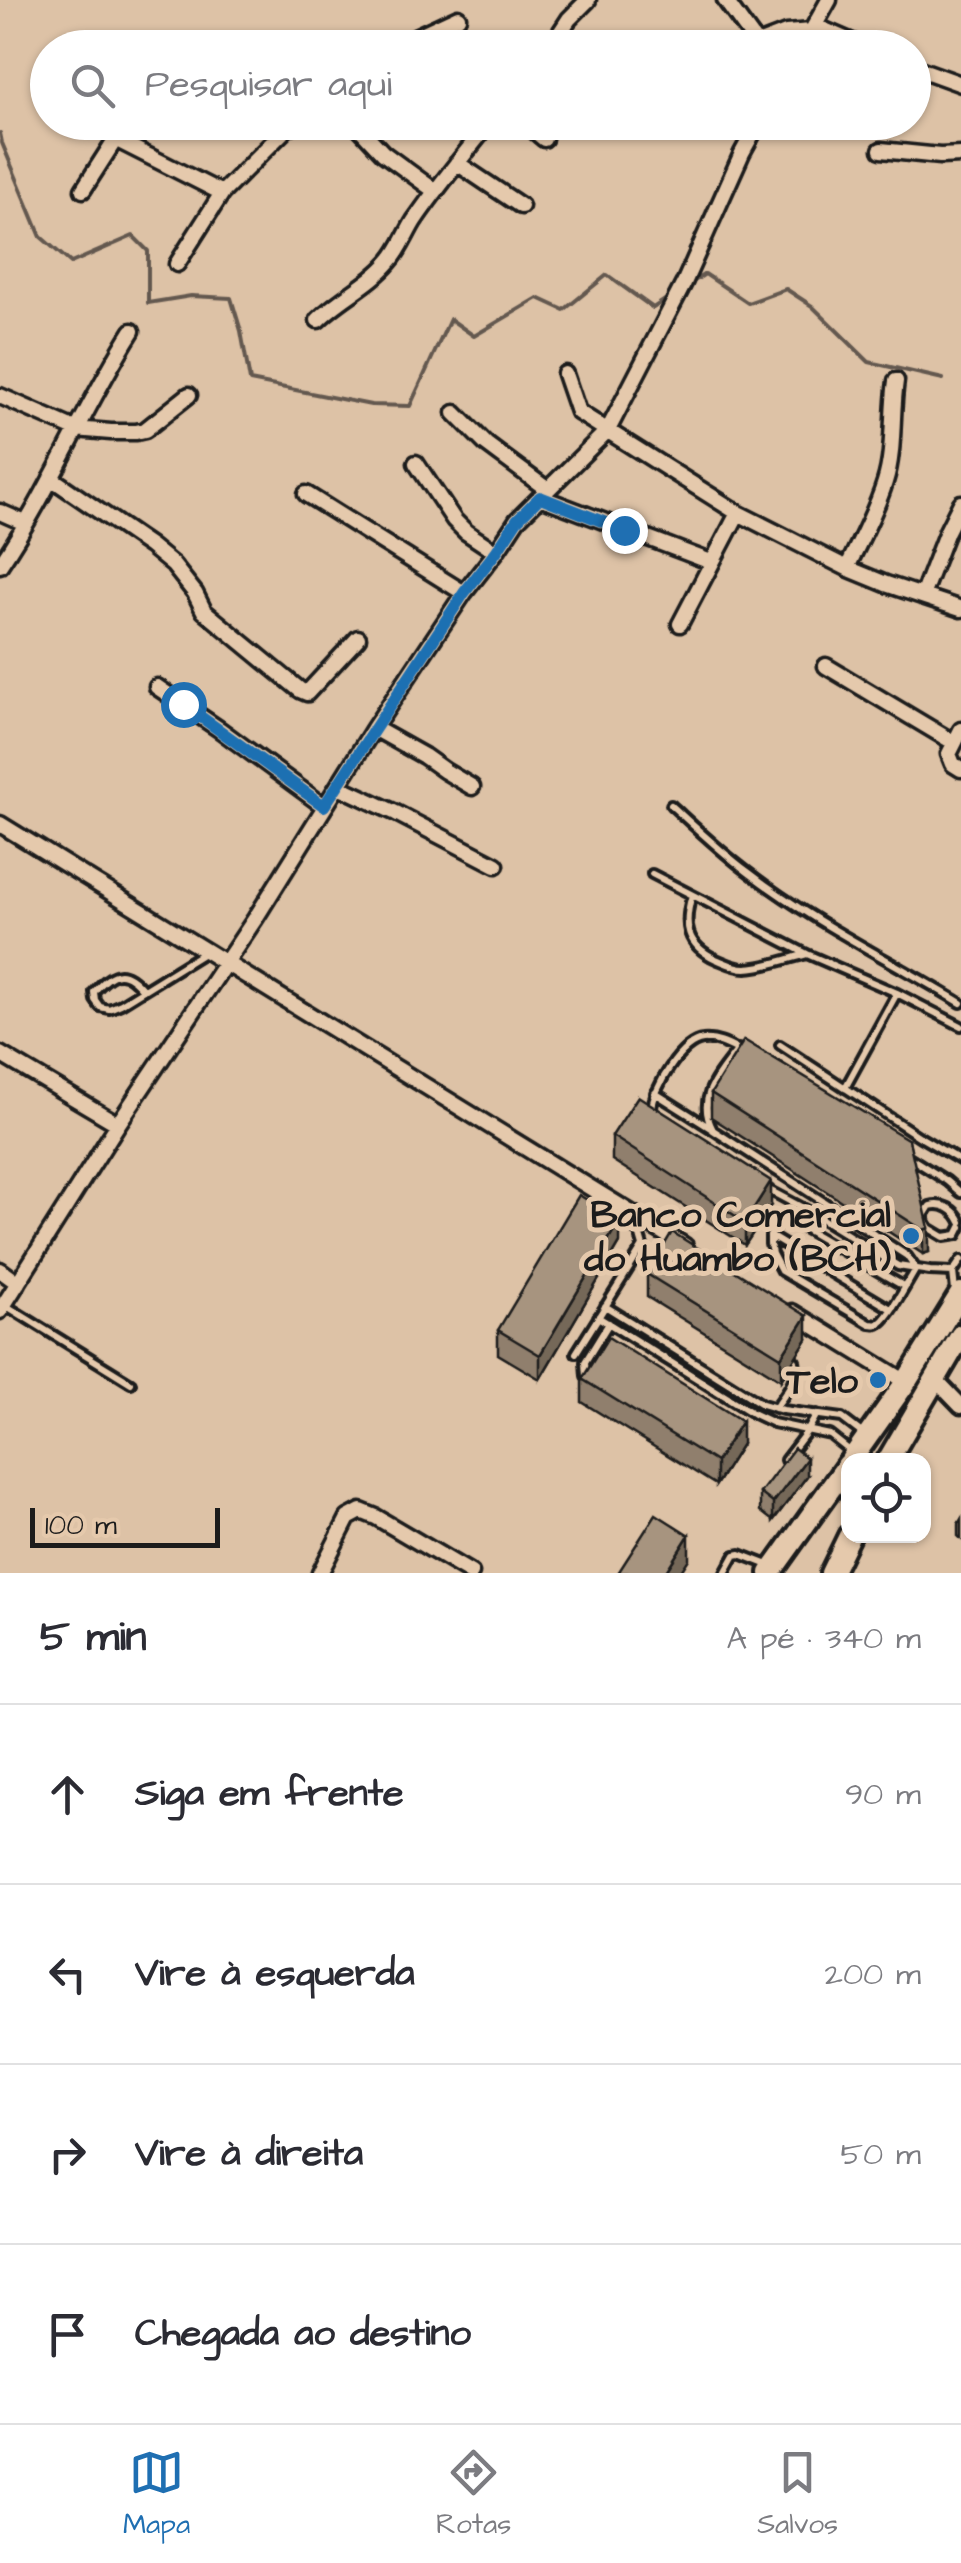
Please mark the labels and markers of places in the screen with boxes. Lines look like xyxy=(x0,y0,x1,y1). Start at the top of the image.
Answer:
place label: Banco Comercial do Huambo (BCH) xyxy=(583,1190,891,1286)
marker: Banco Comercial do Huambo (BCH) xyxy=(900,1225,922,1247)
place label: Telo xyxy=(785,1356,859,1408)
marker: Telo xyxy=(867,1369,889,1391)

